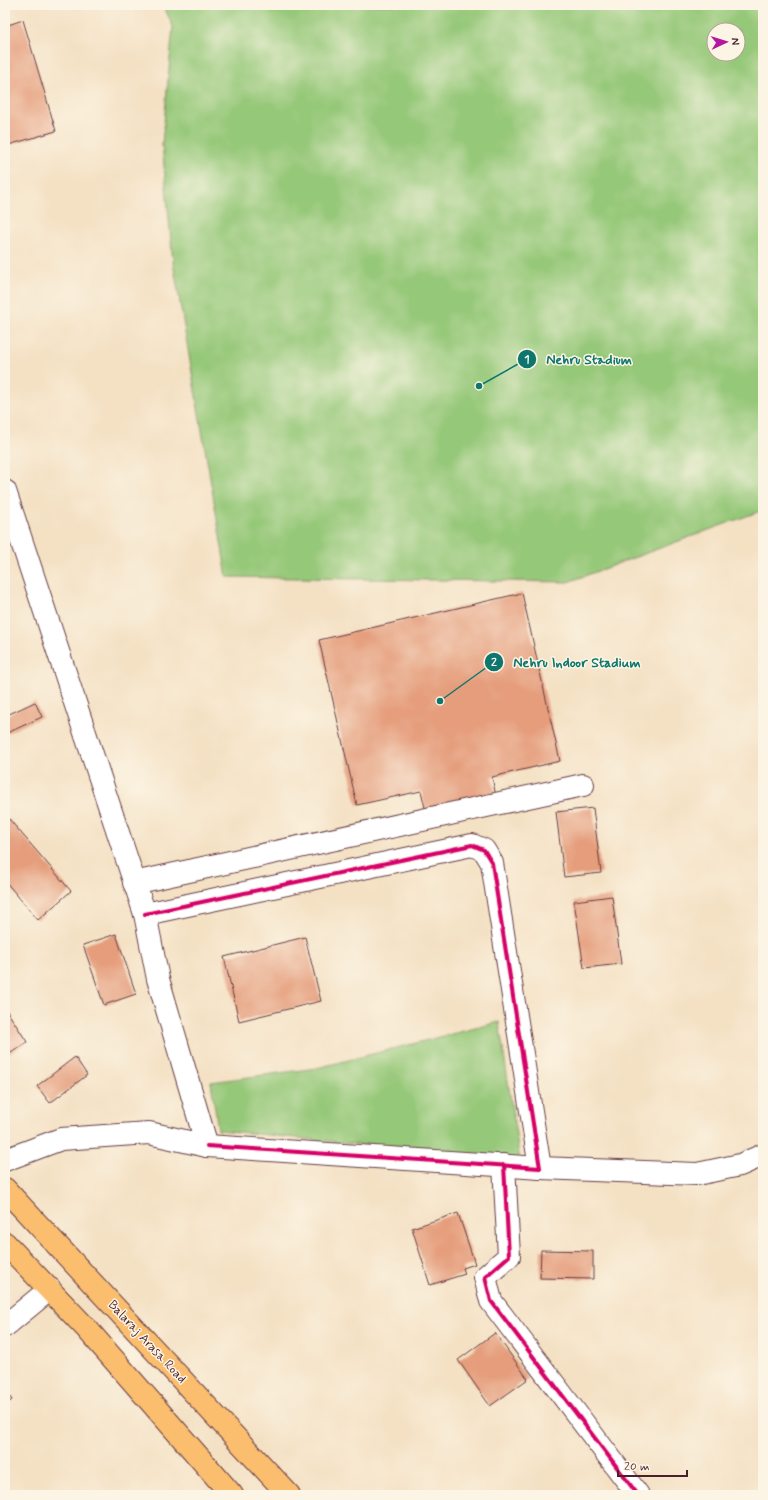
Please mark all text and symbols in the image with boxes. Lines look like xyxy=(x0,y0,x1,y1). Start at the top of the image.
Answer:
north arrow xyxy=(706,22,746,62)
text: N xyxy=(728,37,742,46)
callout: Nehru Stadium xyxy=(517,346,640,372)
text: Nehru Stadium xyxy=(546,351,632,369)
text: 1 xyxy=(524,352,530,368)
callout: Nehru Indoor Stadium xyxy=(484,649,650,675)
text: Nehru Indoor Stadium xyxy=(513,654,641,672)
text: 2 xyxy=(491,655,497,671)
street label: Balaraj Arasa Road xyxy=(104,1297,190,1387)
scale bar xyxy=(618,1452,687,1478)
text: 20 m xyxy=(624,1459,650,1475)

